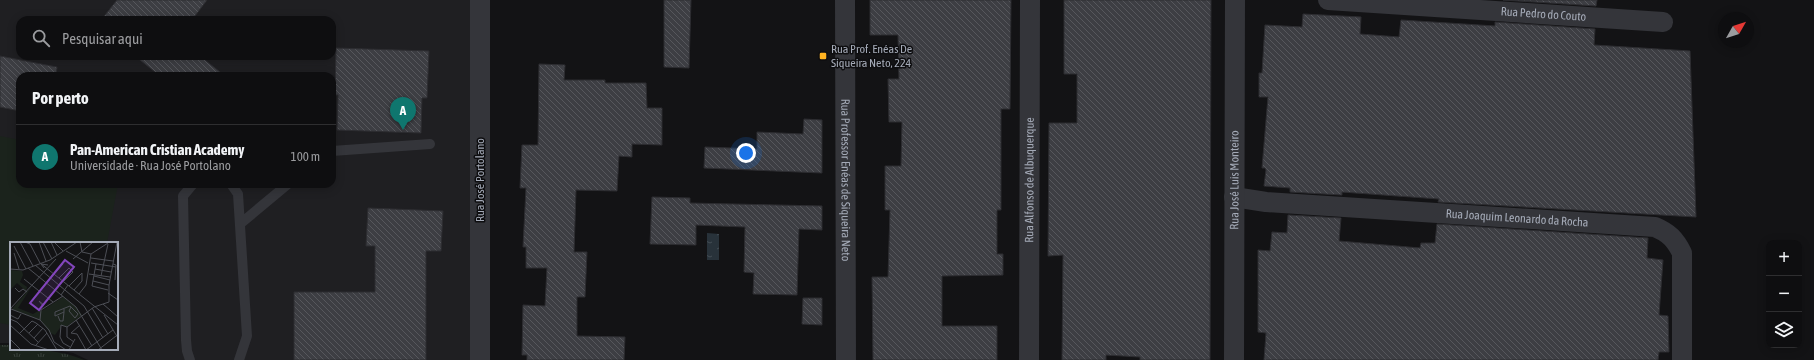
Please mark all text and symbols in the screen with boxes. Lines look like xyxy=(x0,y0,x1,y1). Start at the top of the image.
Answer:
street label: Rua Pedro do Couto xyxy=(1500,4,1587,24)
north arrow xyxy=(1718,12,1754,48)
search box xyxy=(16,16,336,60)
icon: search xyxy=(30,27,52,49)
text: Pesquisar aqui xyxy=(62,30,143,47)
place label: Rua Prof. Enéas De Siqueira Neto, 224 xyxy=(831,42,912,70)
marker: Rua Prof. Enéas De Siqueira Neto, 224 xyxy=(818,51,828,61)
text: Por perto xyxy=(32,88,89,108)
pin: A xyxy=(390,97,416,130)
street label: Rua Professor Enéas de Siqueira Neto xyxy=(838,99,853,262)
street label: Rua Alfonso de Albuquerque xyxy=(1022,117,1037,243)
street label: Rua José Luis Monteiro xyxy=(1227,130,1242,230)
street label: Rua José Portolano xyxy=(473,138,487,222)
text: Pan-American Cristian Academy xyxy=(70,141,245,158)
your location xyxy=(736,143,756,163)
text: A xyxy=(42,149,48,164)
text: 100 m xyxy=(291,149,320,164)
text: Universidade · Rua José Portolano xyxy=(70,158,231,173)
street label: Rua Joaquim Leonardo da Rocha xyxy=(1445,207,1589,230)
map controls xyxy=(1766,240,1802,348)
button: + xyxy=(1766,240,1802,276)
inset map xyxy=(10,242,118,350)
button: − xyxy=(1766,276,1802,312)
button: layers xyxy=(1766,312,1802,348)

